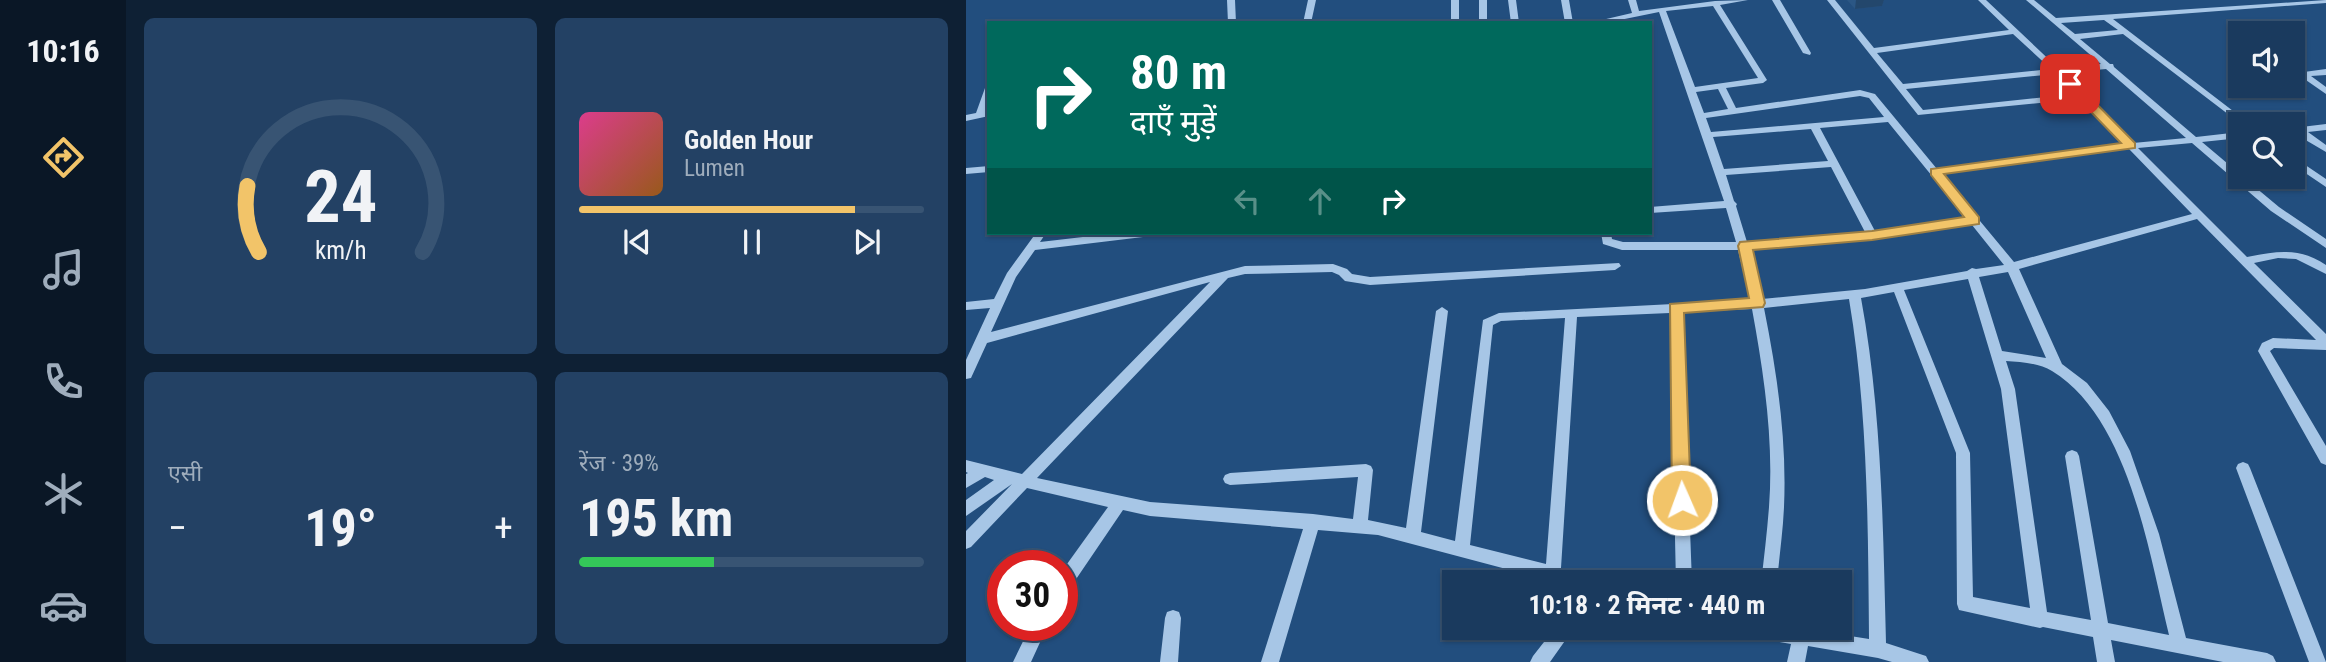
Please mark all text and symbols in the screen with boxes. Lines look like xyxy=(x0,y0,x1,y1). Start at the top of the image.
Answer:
map controls xyxy=(2228,21,2305,189)
button: sound xyxy=(2228,21,2305,98)
text: 10:16 xyxy=(26,32,100,70)
text: 80 m xyxy=(1130,44,1227,101)
icon: right xyxy=(1015,49,1106,140)
pin xyxy=(2040,54,2100,114)
icon: arrive xyxy=(2051,65,2089,103)
text: दाएँ मुड़ें xyxy=(1130,103,1217,141)
button: search xyxy=(2228,112,2305,189)
text: Golden Hour xyxy=(684,125,813,155)
icon: directions xyxy=(39,133,88,182)
text: 24 xyxy=(304,155,377,241)
text: Lumen xyxy=(684,155,745,182)
icon: left xyxy=(1228,182,1266,220)
icon: ahead xyxy=(1301,182,1339,220)
icon: right xyxy=(1374,182,1412,220)
icon: previous xyxy=(618,223,656,261)
icon: pause xyxy=(733,223,771,261)
icon: next xyxy=(848,223,886,261)
text: km/h xyxy=(315,236,366,265)
icon: music xyxy=(39,245,88,294)
icon: phone xyxy=(39,357,88,406)
text: रेंज · 39% xyxy=(579,450,659,477)
text: एसी xyxy=(168,460,202,487)
position arrow xyxy=(1645,463,1719,537)
icon: climate xyxy=(39,469,88,518)
text: 195 km xyxy=(579,488,733,549)
text: 19° xyxy=(304,498,377,559)
text: − xyxy=(168,506,187,550)
text: + xyxy=(494,506,513,550)
speed limit sign: 30 xyxy=(987,550,1078,641)
icon: car xyxy=(39,581,88,630)
text: 10:18 · 2 मिनट · 440 m xyxy=(1529,590,1765,620)

